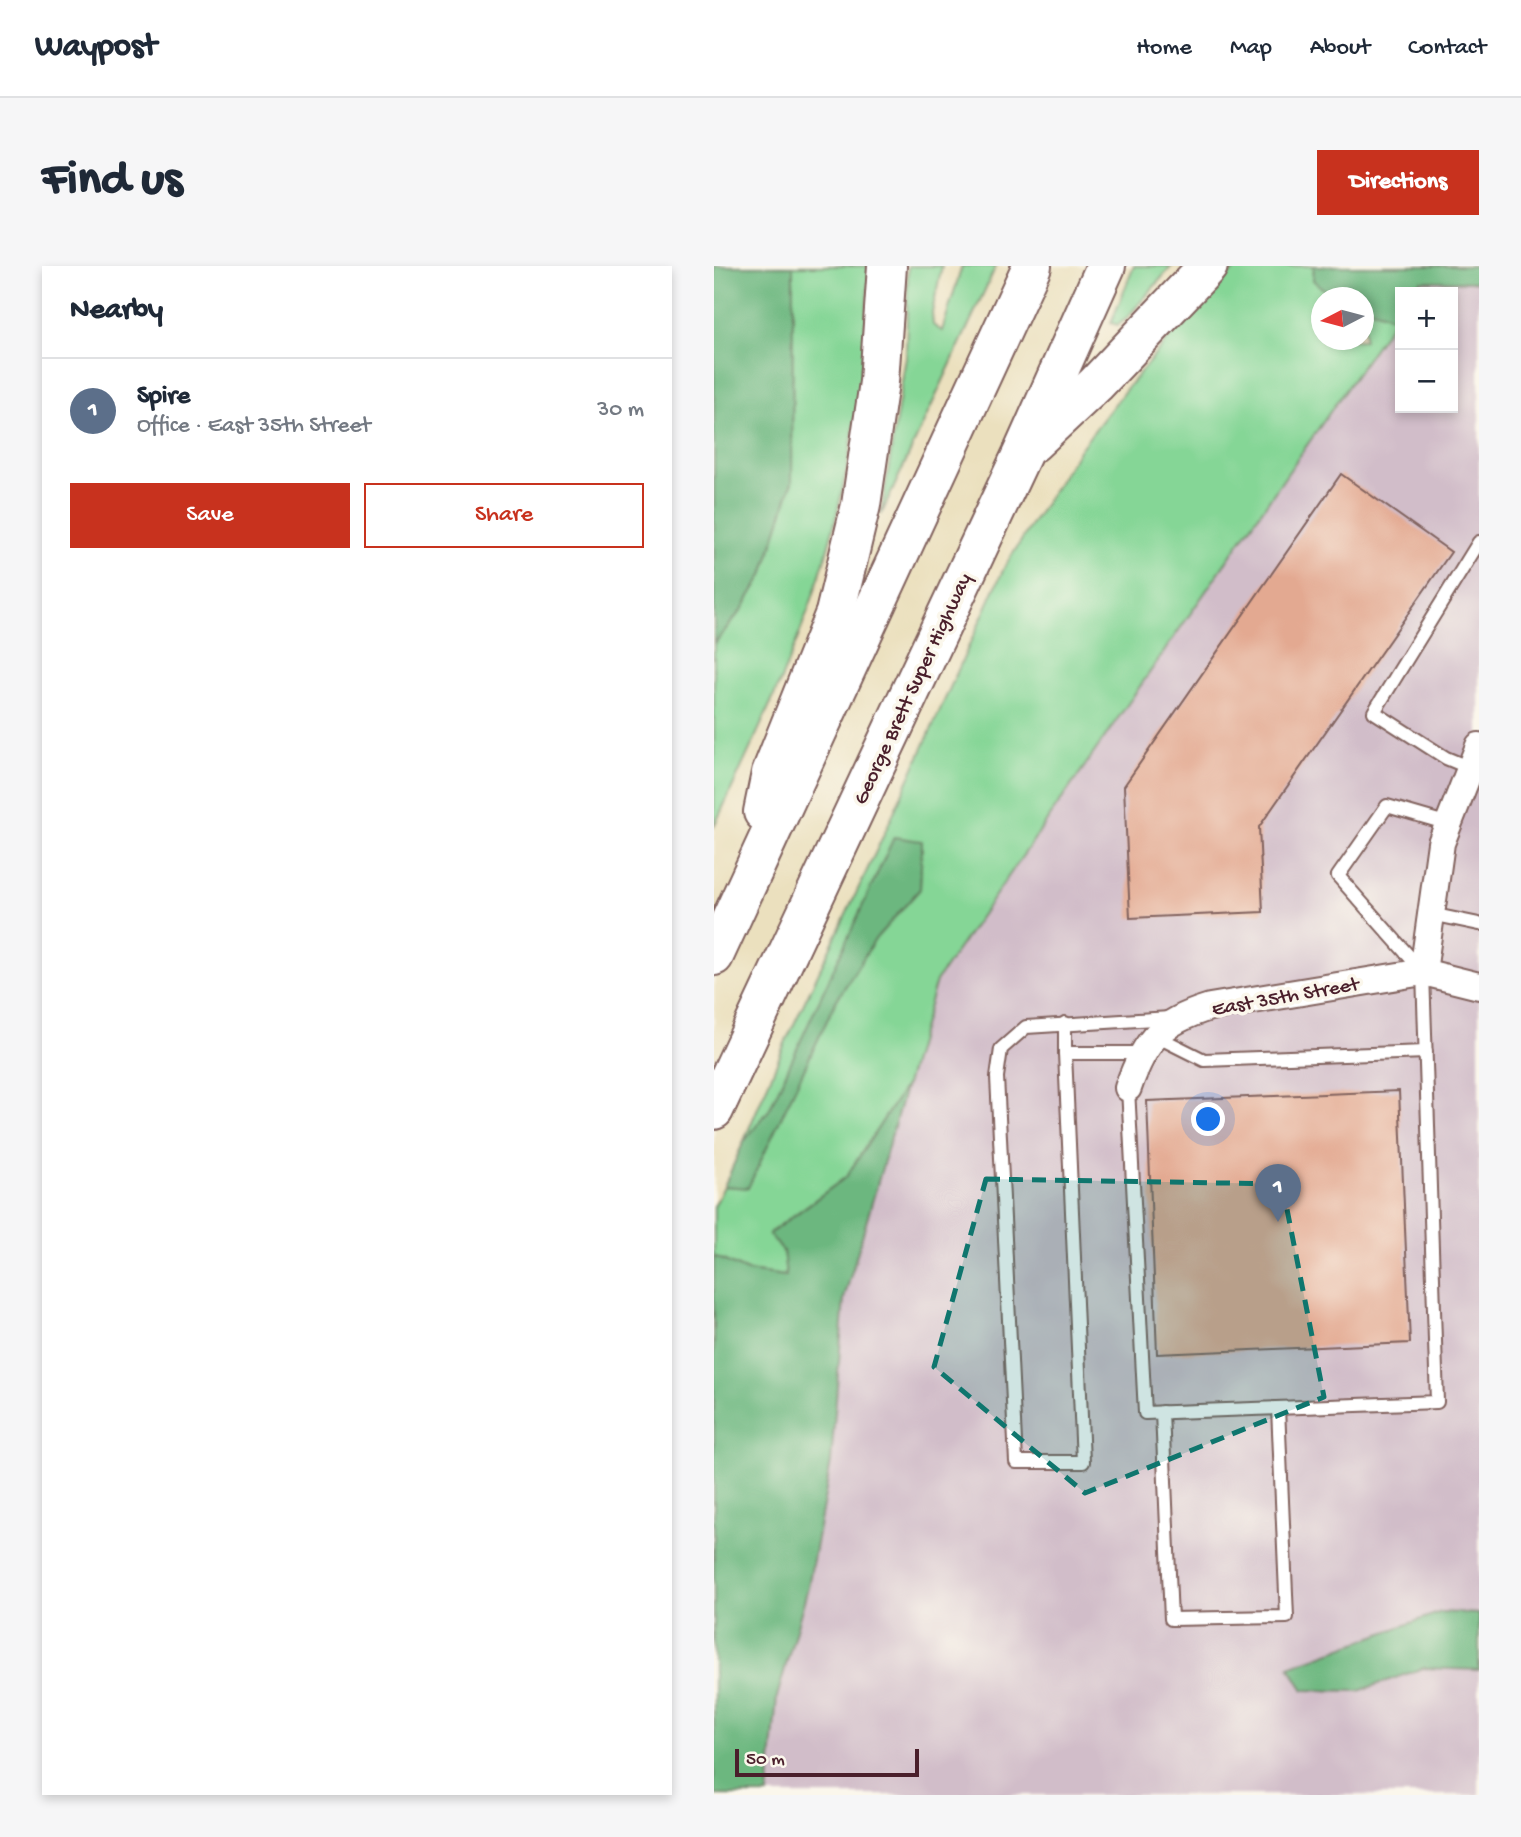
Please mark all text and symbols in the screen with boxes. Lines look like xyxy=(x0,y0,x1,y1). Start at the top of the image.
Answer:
text: Waypost xyxy=(35,29,157,67)
text: Home xyxy=(1136,34,1192,63)
text: Map xyxy=(1230,34,1272,63)
text: About xyxy=(1310,34,1370,63)
text: Contact xyxy=(1408,34,1486,63)
button: Directions xyxy=(1317,150,1479,215)
text: Find us xyxy=(42,153,182,211)
north arrow xyxy=(1311,287,1374,350)
map controls xyxy=(1395,287,1458,413)
button: + xyxy=(1395,287,1458,350)
text: Nearby xyxy=(70,294,163,329)
button: − xyxy=(1395,350,1458,413)
text: Spire xyxy=(137,382,190,413)
text: 1 xyxy=(88,397,98,424)
text: 30 m xyxy=(597,397,644,424)
text: Office · East 35th Street xyxy=(137,413,371,440)
button: Save xyxy=(70,483,350,548)
button: Share xyxy=(364,483,644,548)
street label: George Brett Super Highway xyxy=(849,570,979,809)
street label: East 35th Street xyxy=(1210,973,1363,1024)
your location xyxy=(1191,1102,1225,1136)
pin: 1 xyxy=(1255,1164,1301,1222)
scale bar xyxy=(735,1746,919,1778)
text: 50 m xyxy=(746,1749,785,1772)

